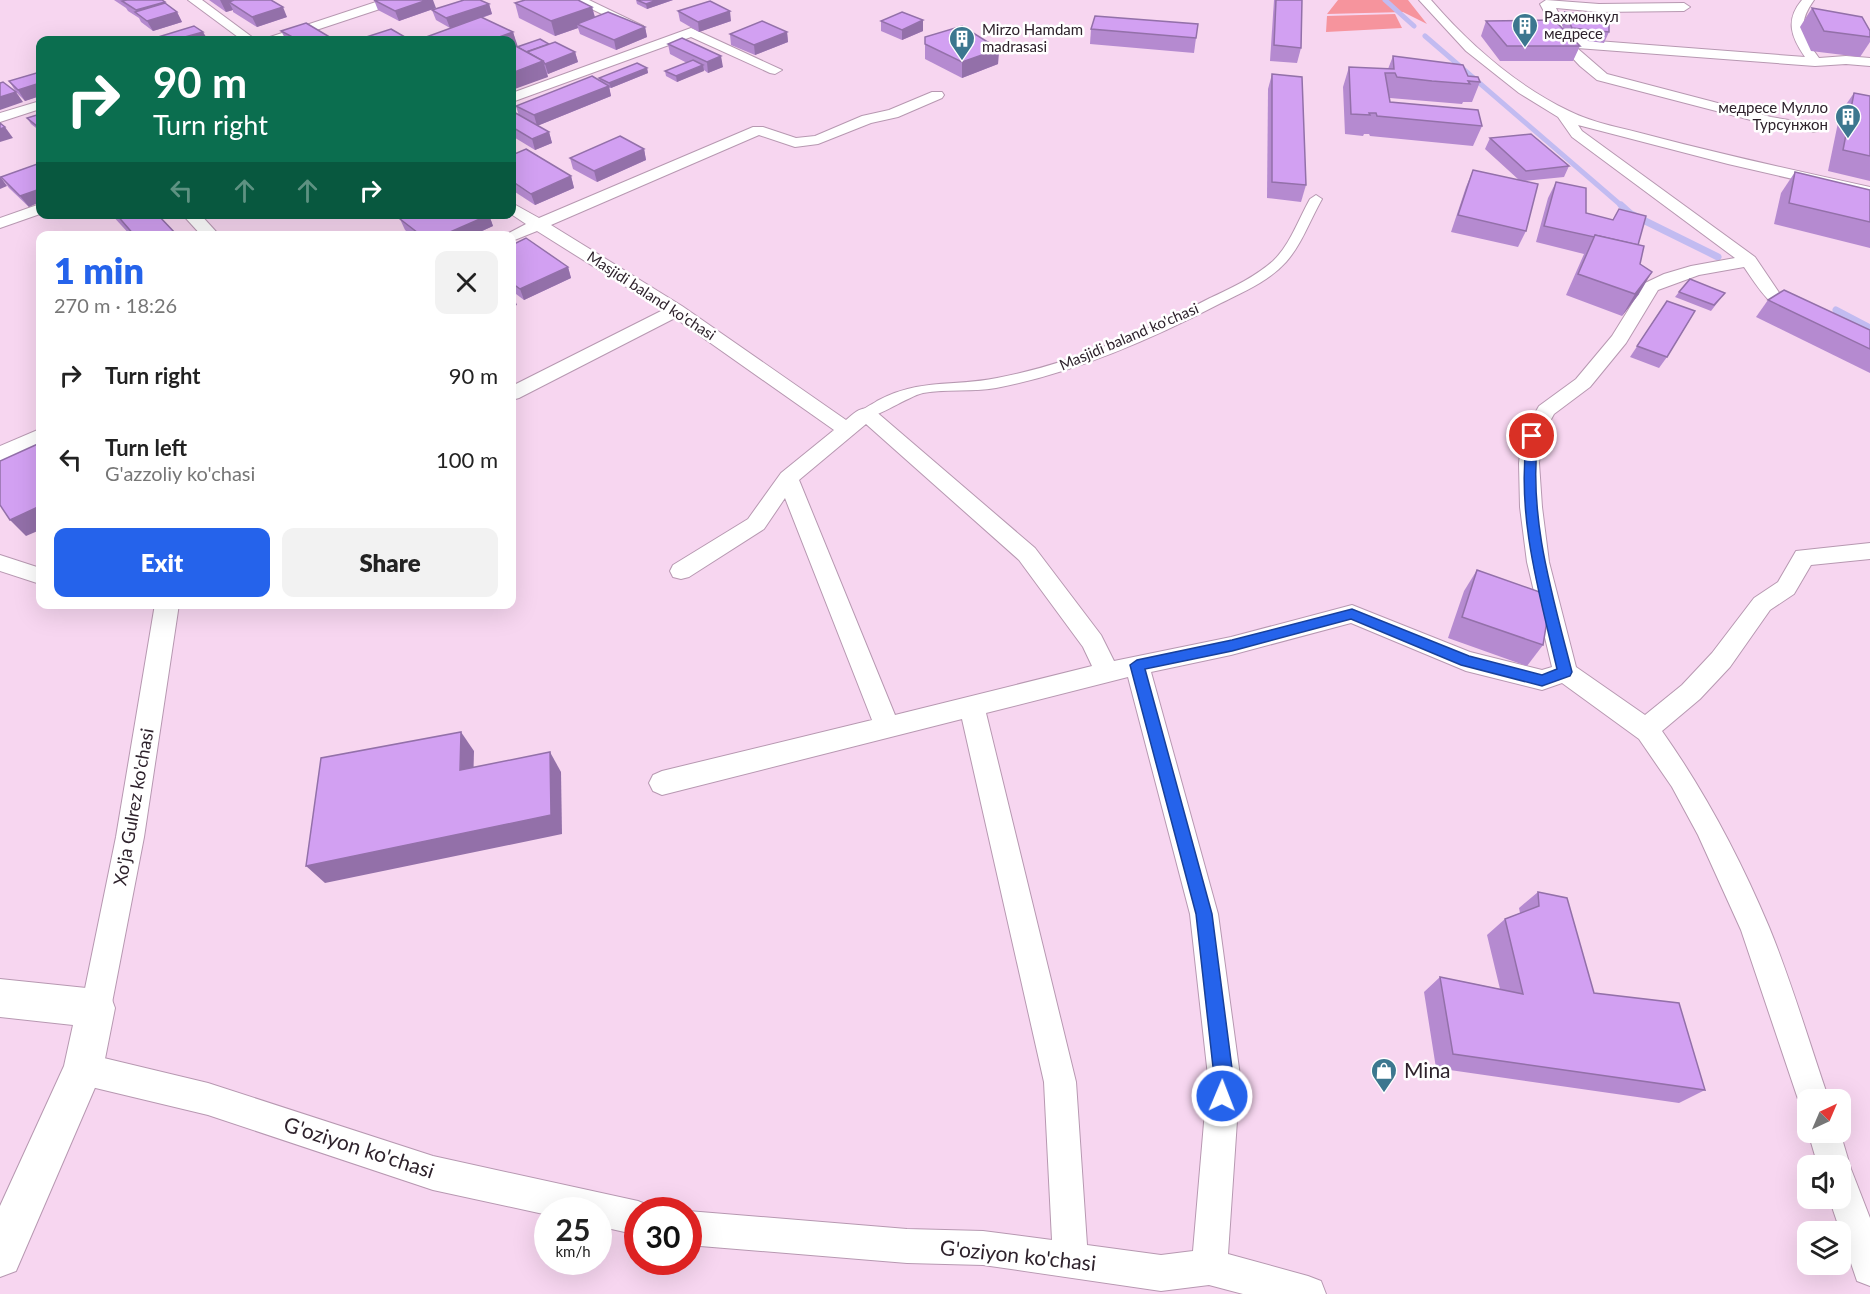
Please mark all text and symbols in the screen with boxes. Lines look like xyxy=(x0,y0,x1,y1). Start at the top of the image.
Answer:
place label: Рахмонкул медресе xyxy=(1544,7,1619,42)
building icon: Рахмонкул медресе xyxy=(1510,11,1540,49)
place label: Mirzo Hamdam madrasasi xyxy=(982,20,1083,55)
building icon: Mirzo Hamdam madrasasi xyxy=(947,24,977,62)
text: 90 m xyxy=(153,57,247,107)
icon: right xyxy=(54,60,132,138)
place label: медресе Мулло Турсунжон xyxy=(1718,98,1828,133)
building icon: медресе Мулло Турсунжон xyxy=(1833,102,1863,140)
text: Turn right xyxy=(153,108,268,141)
icon: left xyxy=(165,174,198,207)
icon: ahead xyxy=(228,174,261,207)
icon: ahead xyxy=(291,174,324,207)
icon: right xyxy=(354,174,387,207)
street label: Masjidi baland ko'chasi xyxy=(584,247,719,343)
text: 1 min xyxy=(54,248,144,292)
button: close xyxy=(435,251,498,314)
text: 270 m · 18:26 xyxy=(54,293,177,317)
street label: Masjidi baland ko'chasi xyxy=(1056,299,1201,374)
icon: right xyxy=(54,359,87,392)
text: Turn right xyxy=(105,362,200,389)
text: 90 m xyxy=(449,362,498,389)
pin xyxy=(1506,410,1557,461)
icon: arrive xyxy=(1515,419,1548,452)
text: Turn left xyxy=(105,434,187,461)
icon: left xyxy=(54,443,87,476)
text: 100 m xyxy=(436,446,498,473)
text: G'azzoliy ko'chasi xyxy=(105,461,255,485)
button: Exit xyxy=(54,528,270,597)
button: Share xyxy=(282,528,498,597)
street label: Xo'ja Gulrez ko'chasi xyxy=(108,726,158,887)
shop icon: Mina xyxy=(1369,1056,1399,1094)
place label: Mina xyxy=(1404,1057,1451,1082)
position arrow xyxy=(1190,1064,1254,1128)
north arrow xyxy=(1797,1089,1851,1143)
map controls xyxy=(1797,1089,1851,1275)
street label: G'oziyon ko'chasi xyxy=(281,1110,438,1183)
button: sound xyxy=(1797,1155,1851,1209)
speed limit sign: 30 xyxy=(624,1197,702,1275)
text: 25 xyxy=(556,1211,590,1247)
button: layers xyxy=(1797,1221,1851,1275)
street label: G'oziyon ko'chasi xyxy=(939,1234,1097,1275)
text: km/h xyxy=(555,1242,591,1260)

